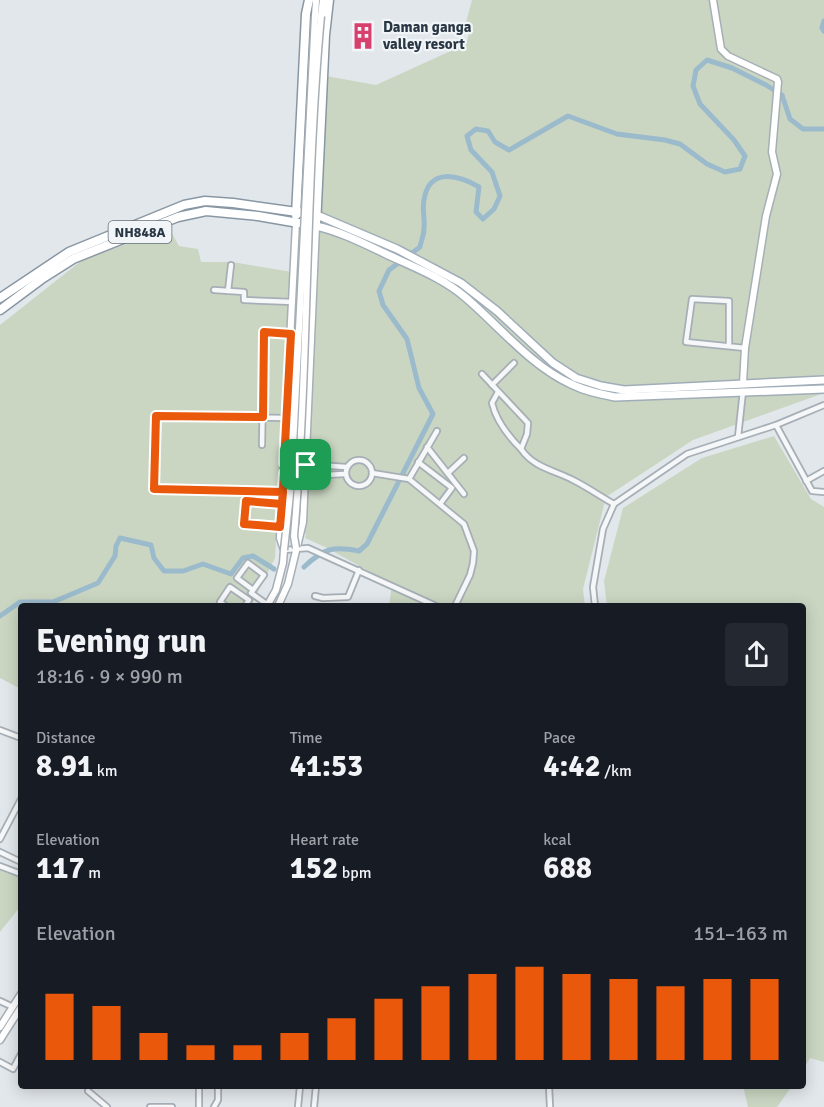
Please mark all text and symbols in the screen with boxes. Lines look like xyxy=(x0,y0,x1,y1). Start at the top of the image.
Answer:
place label: Daman ganga valley resort xyxy=(382,18,472,53)
building icon: Daman ganga valley resort xyxy=(348,21,378,51)
road number: NH848A xyxy=(108,221,172,243)
pin xyxy=(280,439,331,490)
icon: arrive xyxy=(289,448,322,481)
text: Evening run xyxy=(36,621,206,662)
button: share xyxy=(725,623,788,686)
text: 18:16 · 9 × 990 m xyxy=(36,664,183,689)
text: Distance xyxy=(36,728,96,748)
text: Time xyxy=(290,728,323,748)
text: Pace xyxy=(543,728,576,748)
text: 8.91 xyxy=(36,748,93,785)
text: 41:53 xyxy=(290,748,363,785)
text: 4:42 xyxy=(543,748,601,785)
text: km xyxy=(93,761,118,781)
text: /km xyxy=(601,761,632,781)
text: Elevation xyxy=(36,830,100,850)
text: Heart rate xyxy=(290,830,359,850)
text: kcal xyxy=(543,830,571,850)
text: 117 xyxy=(36,850,85,887)
text: 152 xyxy=(290,850,338,887)
text: 688 xyxy=(543,850,592,887)
text: m xyxy=(85,863,101,883)
text: bpm xyxy=(338,863,371,883)
text: Elevation xyxy=(36,921,116,946)
text: 151–163 m xyxy=(693,921,788,946)

